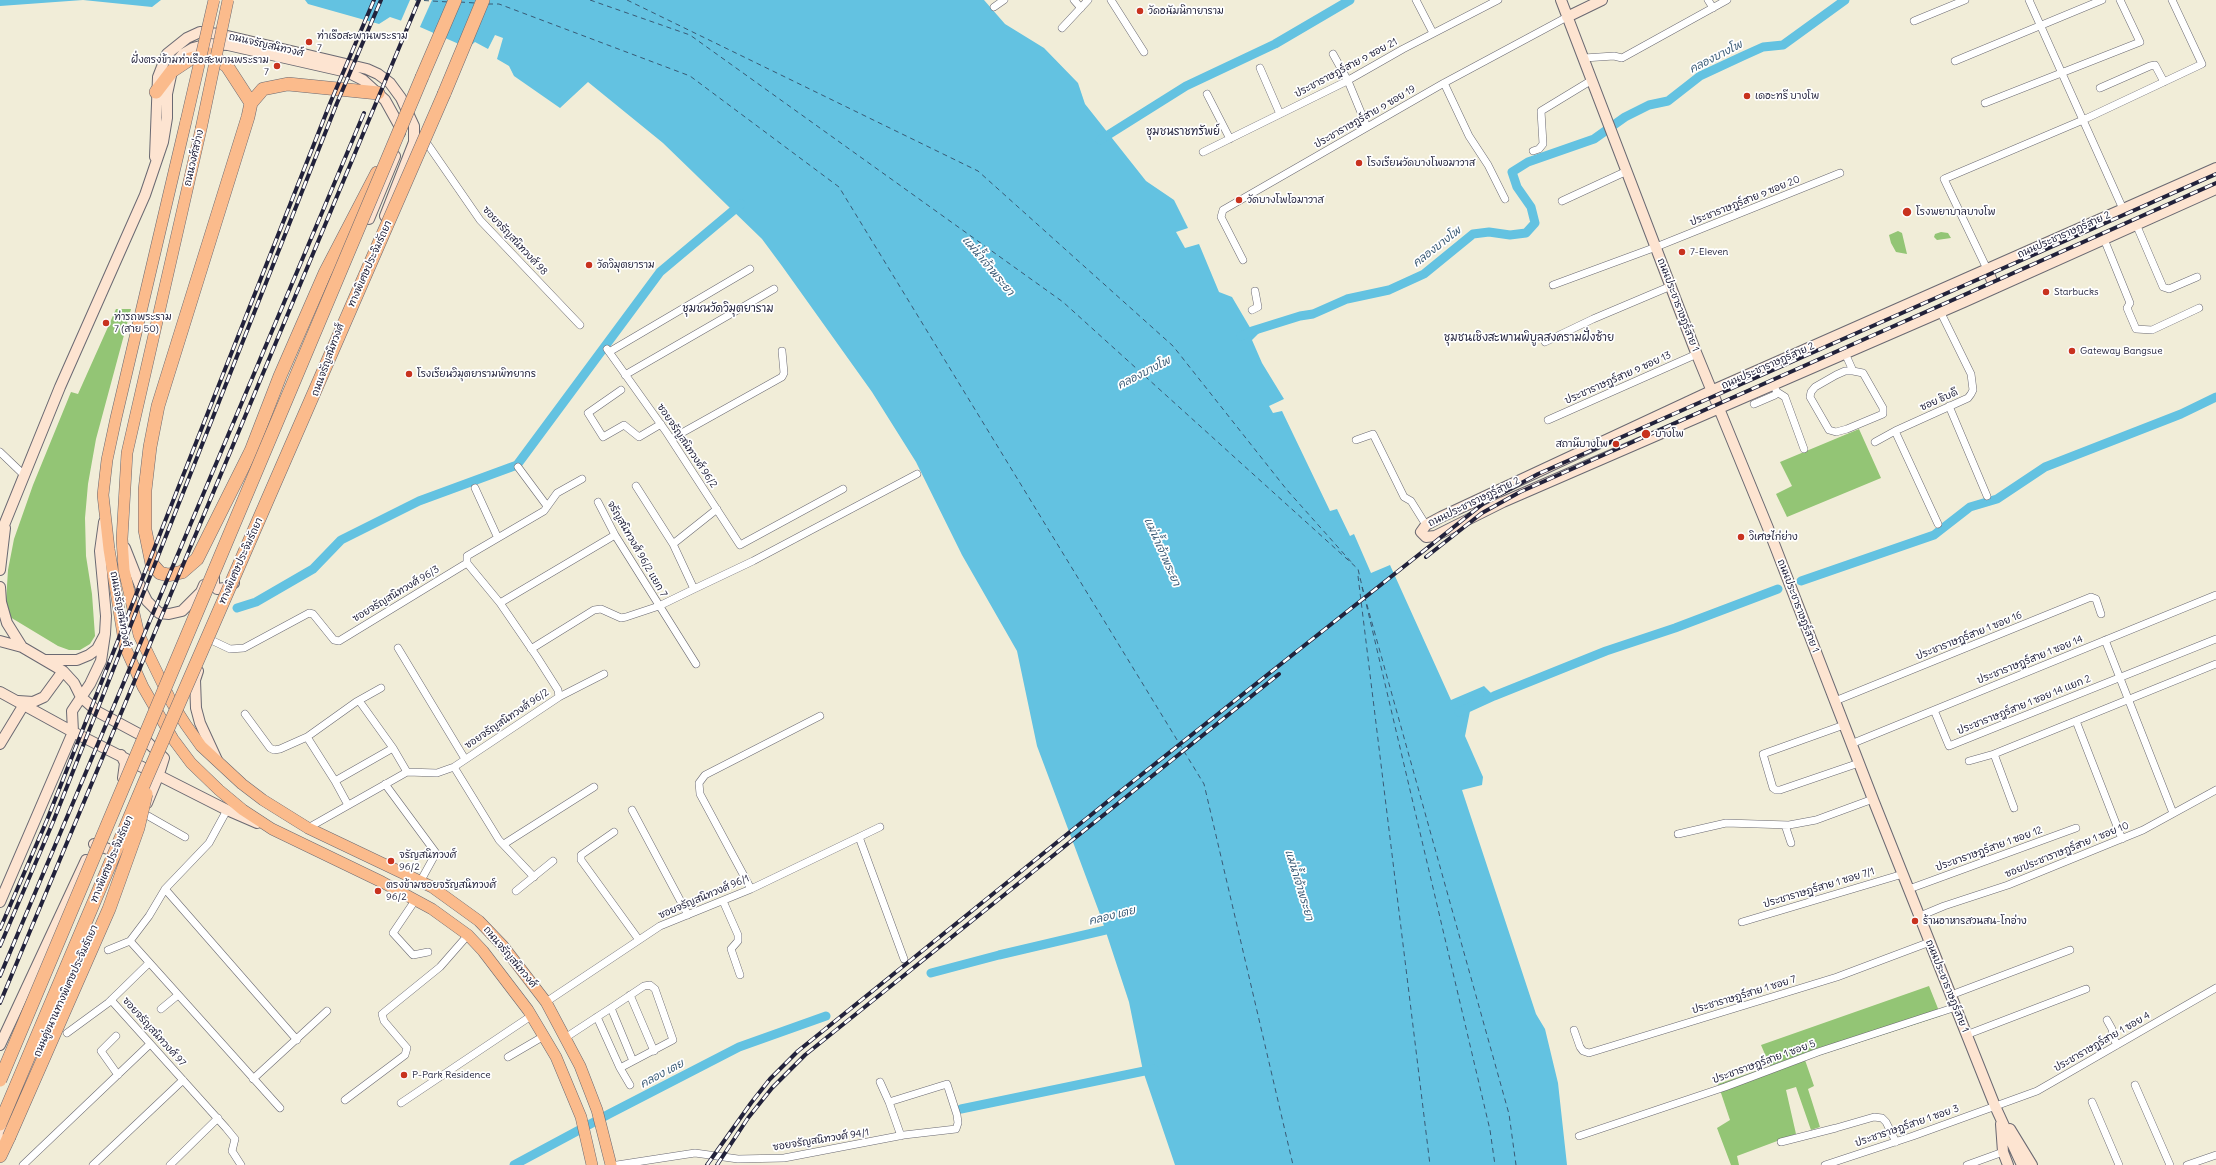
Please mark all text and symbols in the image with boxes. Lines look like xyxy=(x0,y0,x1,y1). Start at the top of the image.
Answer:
place label: วัดอนัมนิกายาราม xyxy=(1148,5,1224,17)
marker: วัดอนัมนิกายาราม xyxy=(1135,6,1145,16)
place label: ท่าเรือสะพานพระราม 7 xyxy=(317,30,408,54)
street label: ถนนจรัญสนิทวงศ์ xyxy=(227,31,305,59)
street label: ประชาราษฎร์สาย ๑ ซอย 21 xyxy=(1292,36,1400,100)
marker: ท่าเรือสะพานพระราม 7 xyxy=(304,37,314,47)
water label: คลองบางโพ xyxy=(1687,38,1745,76)
place label: ฝั่งตรงข้ามท่าเรือสะพานพระราม 7 xyxy=(131,54,269,78)
marker: ฝั่งตรงข้ามท่าเรือสะพานพระราม 7 xyxy=(272,61,282,71)
street label: ประชาราษฎร์สาย ๑ ซอย 19 xyxy=(1312,83,1418,151)
place label: เดอะทรี บางโพ xyxy=(1755,90,1819,102)
marker: เดอะทรี บางโพ xyxy=(1742,91,1752,101)
district label: ชุมชนราชทรัพย์ xyxy=(1146,125,1220,139)
street label: ถนนวงศ์สว่าง xyxy=(182,129,206,187)
place label: โรงเรียนวัดบางโพอมาวาส xyxy=(1367,157,1475,169)
marker: โรงเรียนวัดบางโพอมาวาส xyxy=(1354,158,1364,168)
street label: ประชาราษฎร์สาย ๑ ซอย 20 xyxy=(1688,173,1802,229)
place label: วัดบางโพโอมาวาส xyxy=(1247,194,1324,206)
marker: วัดบางโพโอมาวาส xyxy=(1234,195,1244,205)
street label: ซอยจรัญสนิทวงศ์ 98 xyxy=(480,204,550,278)
marker: โรงพยาบาลบางโพ xyxy=(1901,206,1913,218)
place label: โรงพยาบาลบางโพ xyxy=(1916,206,1996,218)
street label: ถนนประชาราษฎร์สาย 2 xyxy=(2016,209,2112,261)
street label: ทางพิเศษประจิมรัถยา xyxy=(346,219,394,309)
water label: คลองบางโพ xyxy=(1410,224,1464,270)
water label: แม่น้ำเจ้าพระยา xyxy=(959,234,1017,298)
place label: 7-Eleven xyxy=(1690,246,1728,258)
marker: 7-Eleven xyxy=(1677,247,1687,257)
street label: ถนนประชาราษฎร์สาย 1 xyxy=(1655,257,1701,353)
place label: วัดวิมุตยาราม xyxy=(597,259,655,271)
marker: วัดวิมุตยาราม xyxy=(584,260,594,270)
place label: Starbucks xyxy=(2054,286,2099,298)
marker: Starbucks xyxy=(2041,287,2051,297)
district label: ชุมชนวัดวิมุตยาราม xyxy=(682,302,774,316)
place label: ท่ารถพระราม 7 (สาย 50) xyxy=(114,311,172,334)
marker: ท่ารถพระราม 7 (สาย 50) xyxy=(101,318,111,328)
street label: ถนนจรัญสนิทวงศ์ xyxy=(309,322,347,398)
district label: ชุมชนเชิงสะพานพิบูลสงครามฝั่งซ้าย xyxy=(1444,331,1614,345)
street label: ถนนประชาราษฎร์สาย 2 xyxy=(1720,340,1816,392)
place label: Gateway Bangsue xyxy=(2080,345,2163,357)
marker: Gateway Bangsue xyxy=(2067,346,2077,356)
street label: ประชาราษฎร์สาย ๑ ซอย 13 xyxy=(1563,349,1673,407)
water label: คลองบางโพ xyxy=(1115,354,1173,392)
place label: โรงเรียนวิมุตยารามพิทยากร xyxy=(417,368,536,380)
marker: โรงเรียนวิมุตยารามพิทยากร xyxy=(404,369,414,379)
street label: ซอย ธิบดี xyxy=(1918,386,1960,414)
street label: ซอยจรัญสนิทวงศ์ 96/2 xyxy=(654,402,720,490)
marker: บางโพ xyxy=(1640,428,1652,440)
place label: บางโพ xyxy=(1655,428,1684,440)
place label: สถานีบางโพ xyxy=(1556,438,1608,450)
marker: สถานีบางโพ xyxy=(1611,439,1621,449)
street label: ถนนประชาราษฎร์สาย 2 xyxy=(1426,475,1522,529)
street label: จรัญสนิทวงศ์ 96/2 แยก 7 xyxy=(605,499,669,599)
street label: ทางพิเศษประจิมรัถยา xyxy=(217,516,265,606)
water label: แม่น้ำเจ้าพระยา xyxy=(1141,516,1183,588)
place label: วิเศษไก่ย่าง xyxy=(1749,531,1798,543)
marker: วิเศษไก่ย่าง xyxy=(1736,532,1746,542)
street label: ถนนประชาราษฎร์สาย 1 xyxy=(1775,558,1821,654)
street label: ซอยจรัญสนิทวงศ์ 96/3 xyxy=(350,563,442,625)
street label: ถนนจรัญสนิทวงศ์ xyxy=(107,570,133,648)
street label: ประชาราษฎร์สาย 1 ซอย 16 xyxy=(1914,609,2024,663)
street label: ประชาราษฎร์สาย 1 ซอย 14 xyxy=(1975,633,2085,687)
street label: ประชาราษฎร์สาย 1 ซอย 14 แยก 2 xyxy=(1956,673,2092,737)
street label: ซอยจรัญสนิทวงศ์ 96/2 xyxy=(463,686,551,752)
street label: ทางพิเศษประจิมรัถยา xyxy=(88,814,136,904)
street label: ซอยประชาราษฎร์สาย 1 ซอย 10 xyxy=(2003,820,2131,880)
street label: ประชาราษฎร์สาย 1 ซอย 12 xyxy=(1934,824,2044,874)
water label: แม่น้ำเจ้าพระยา xyxy=(1282,848,1316,922)
place label: จรัญสนิทวงศ์ 96/2 xyxy=(399,849,456,872)
marker: จรัญสนิทวงศ์ 96/2 xyxy=(386,856,396,866)
street label: ประชาราษฎร์สาย 1 ซอย 7/1 xyxy=(1762,865,1876,911)
street label: ซอยจรัญสนิทวงศ์ 96/1 xyxy=(657,872,751,922)
place label: ตรงข้ามซอยจรัญสนิทวงศ์ 96/2 xyxy=(386,879,496,902)
marker: ตรงข้ามซอยจรัญสนิทวงศ์ 96/2 xyxy=(373,886,383,896)
water label: คลอง เตย xyxy=(1087,904,1137,928)
place label: ร้านอาหารสวนสน-โกอ่าง xyxy=(1923,915,2027,927)
marker: ร้านอาหารสวนสน-โกอ่าง xyxy=(1910,916,1920,926)
street label: ถนนคู่ขนานทางพิเศษประจิมรัถยา xyxy=(31,923,101,1059)
street label: ถนนจรัญสนิทวงศ์ xyxy=(481,924,539,990)
street label: ถนนประชาราษฎร์สาย 1 xyxy=(1923,938,1971,1034)
street label: ประชาราษฎร์สาย 1 ซอย 7 xyxy=(1690,973,1798,1017)
street label: ซอยจรัญสนิทวงศ์ 97 xyxy=(120,995,188,1069)
street label: ประชาราษฎร์สาย 1 ซอย 4 xyxy=(2052,1010,2152,1074)
street label: ประชาราษฎร์สาย 1 ซอย 5 xyxy=(1711,1038,1817,1086)
water label: คลอง เตย xyxy=(638,1057,686,1091)
place label: P-Park Residence xyxy=(412,1069,491,1081)
marker: P-Park Residence xyxy=(399,1070,409,1080)
street label: ประชาราษฎร์สาย 1 ซอย 3 xyxy=(1853,1103,1961,1149)
street label: ซอยจรัญสนิทวงศ์ 94/1 xyxy=(772,1126,870,1154)

